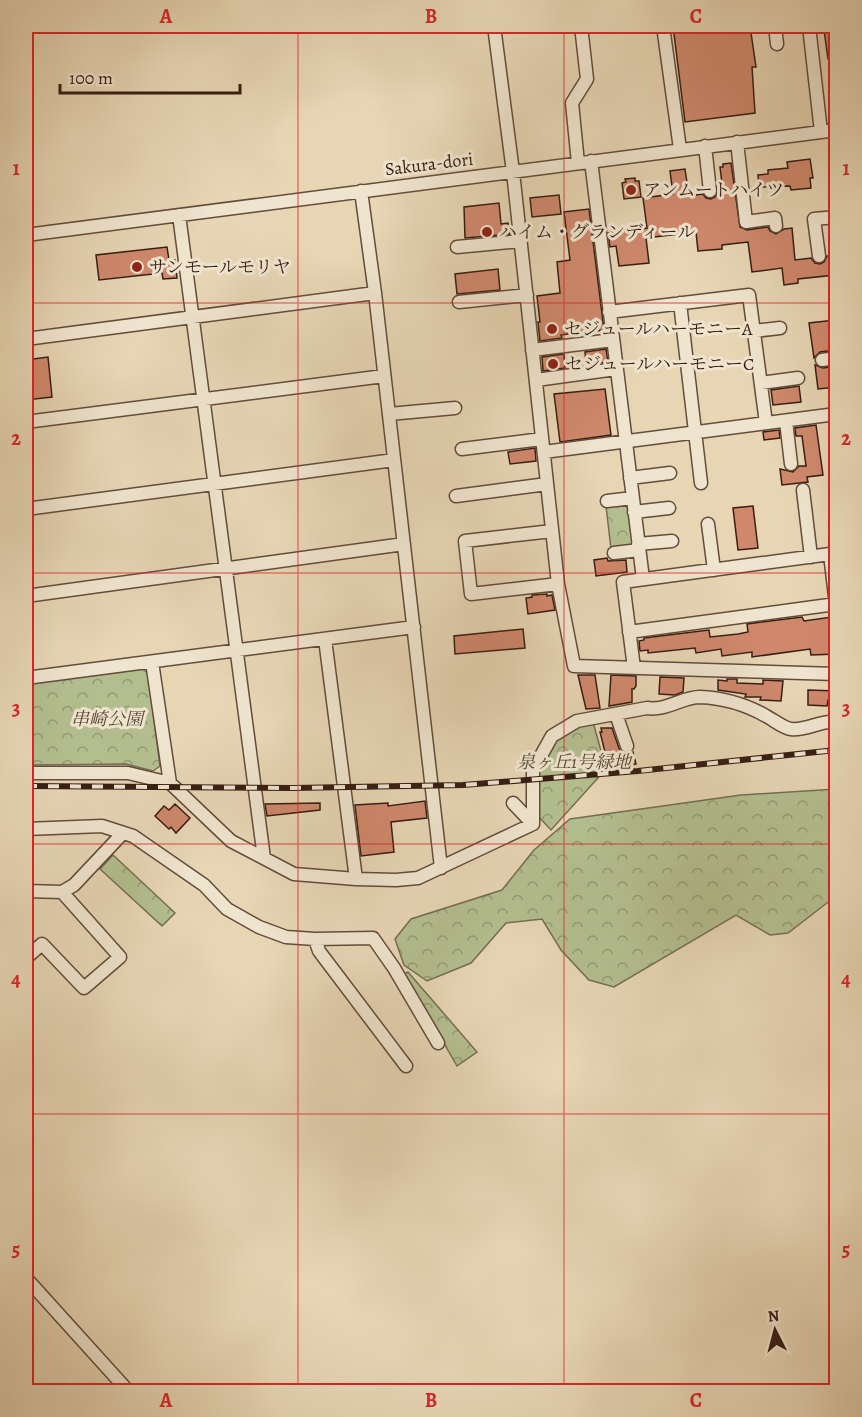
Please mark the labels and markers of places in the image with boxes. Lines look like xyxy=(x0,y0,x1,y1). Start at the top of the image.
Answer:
place label: アンムートハイツ xyxy=(643,178,784,202)
marker: アンムートハイツ xyxy=(624,183,638,197)
place label: ハイム・グランディール xyxy=(499,220,695,244)
marker: ハイム・グランディール xyxy=(480,225,494,239)
place label: サンモールモリヤ xyxy=(149,255,291,279)
marker: サンモールモリヤ xyxy=(130,260,144,274)
place label: セジュールハーモニーA xyxy=(564,317,753,341)
marker: セジュールハーモニーA xyxy=(545,322,559,336)
place label: セジュールハーモニーC xyxy=(565,352,754,376)
marker: セジュールハーモニーC xyxy=(546,357,560,371)

